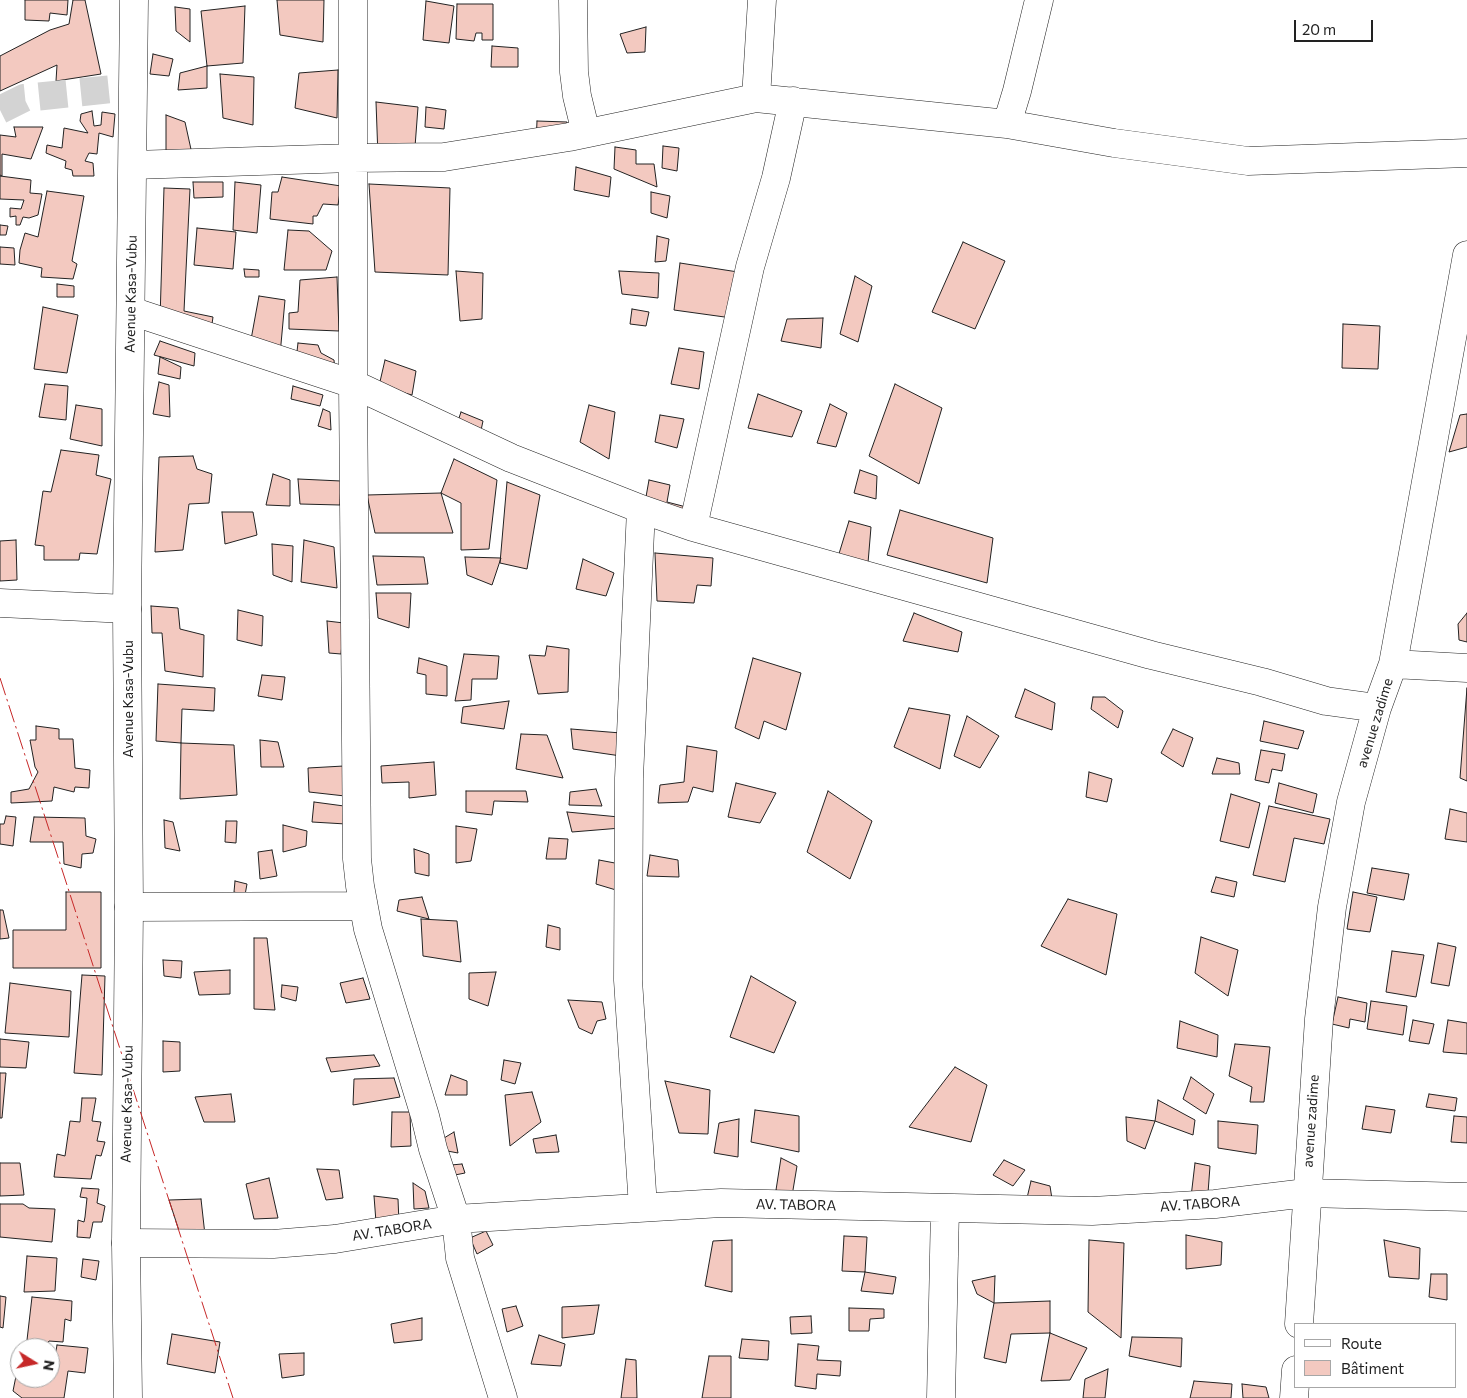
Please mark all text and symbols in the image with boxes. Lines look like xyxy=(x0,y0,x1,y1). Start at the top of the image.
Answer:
scale bar xyxy=(1297,10,1376,42)
text: 20 m xyxy=(1302,20,1336,38)
street label: Avenue Kasa-Vubu xyxy=(122,235,140,353)
street label: Avenue Kasa-Vubu xyxy=(120,640,136,758)
street label: avenue zadime xyxy=(1353,676,1397,770)
street label: Avenue Kasa-Vubu xyxy=(118,1045,136,1163)
street label: avenue zadime xyxy=(1299,1074,1323,1168)
street label: AV. TABORA xyxy=(1159,1193,1241,1215)
street label: AV. TABORA xyxy=(756,1196,836,1214)
street label: AV. TABORA xyxy=(351,1215,433,1245)
legend xyxy=(1294,1323,1457,1388)
text: Route xyxy=(1341,1334,1382,1352)
north arrow xyxy=(10,1338,60,1388)
text: N xyxy=(40,1359,59,1372)
text: Bâtiment xyxy=(1341,1359,1404,1377)

